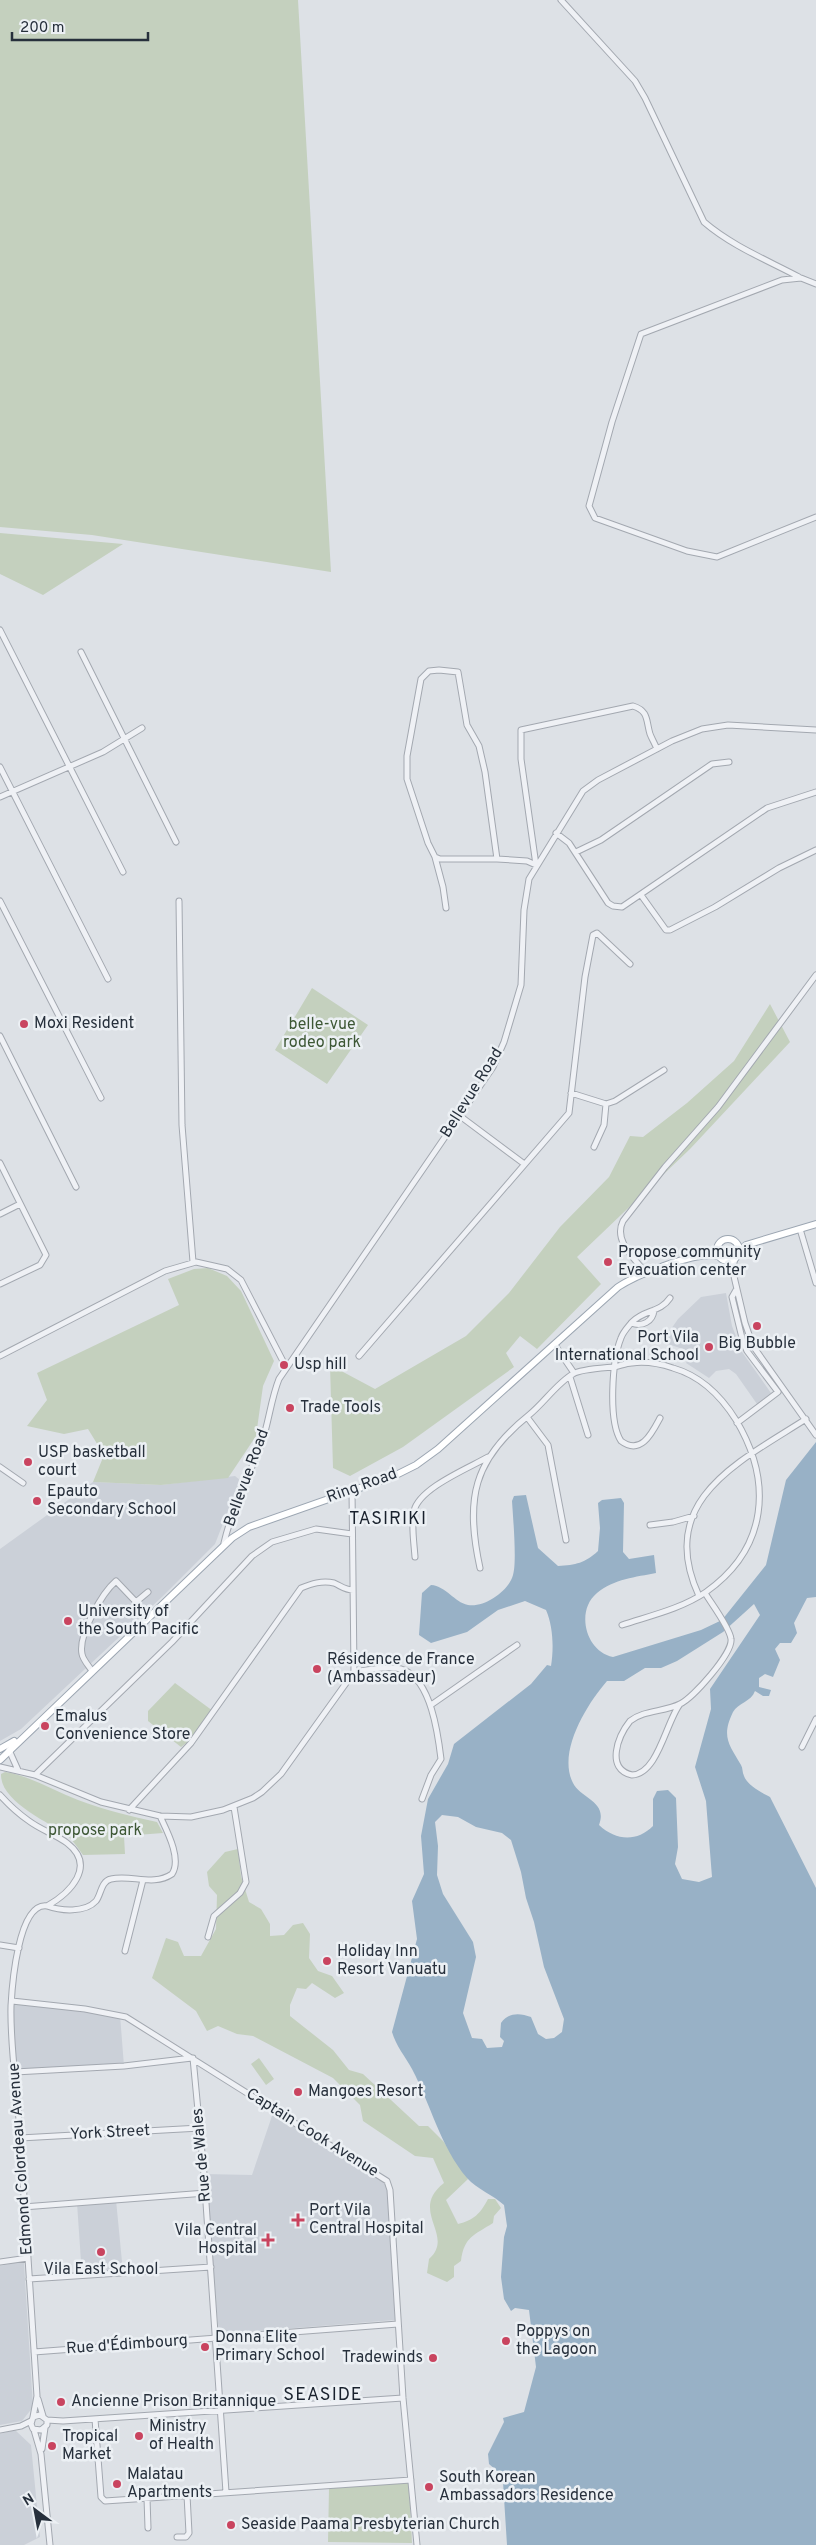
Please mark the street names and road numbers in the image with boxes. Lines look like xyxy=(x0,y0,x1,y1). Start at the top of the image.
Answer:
street label: Bellevue Road xyxy=(436,1044,508,1142)
street label: Bellevue Road xyxy=(220,1426,274,1530)
street label: Ring Road xyxy=(324,1464,400,1508)
street label: Edmond Colordeau Avenue xyxy=(4,2062,38,2256)
street label: Captain Cook Avenue xyxy=(242,2084,382,2182)
street label: Rue de Wales xyxy=(188,2107,216,2203)
street label: York Street xyxy=(70,2121,150,2145)
street label: Rue d'Édimbourg xyxy=(65,2329,188,2359)

